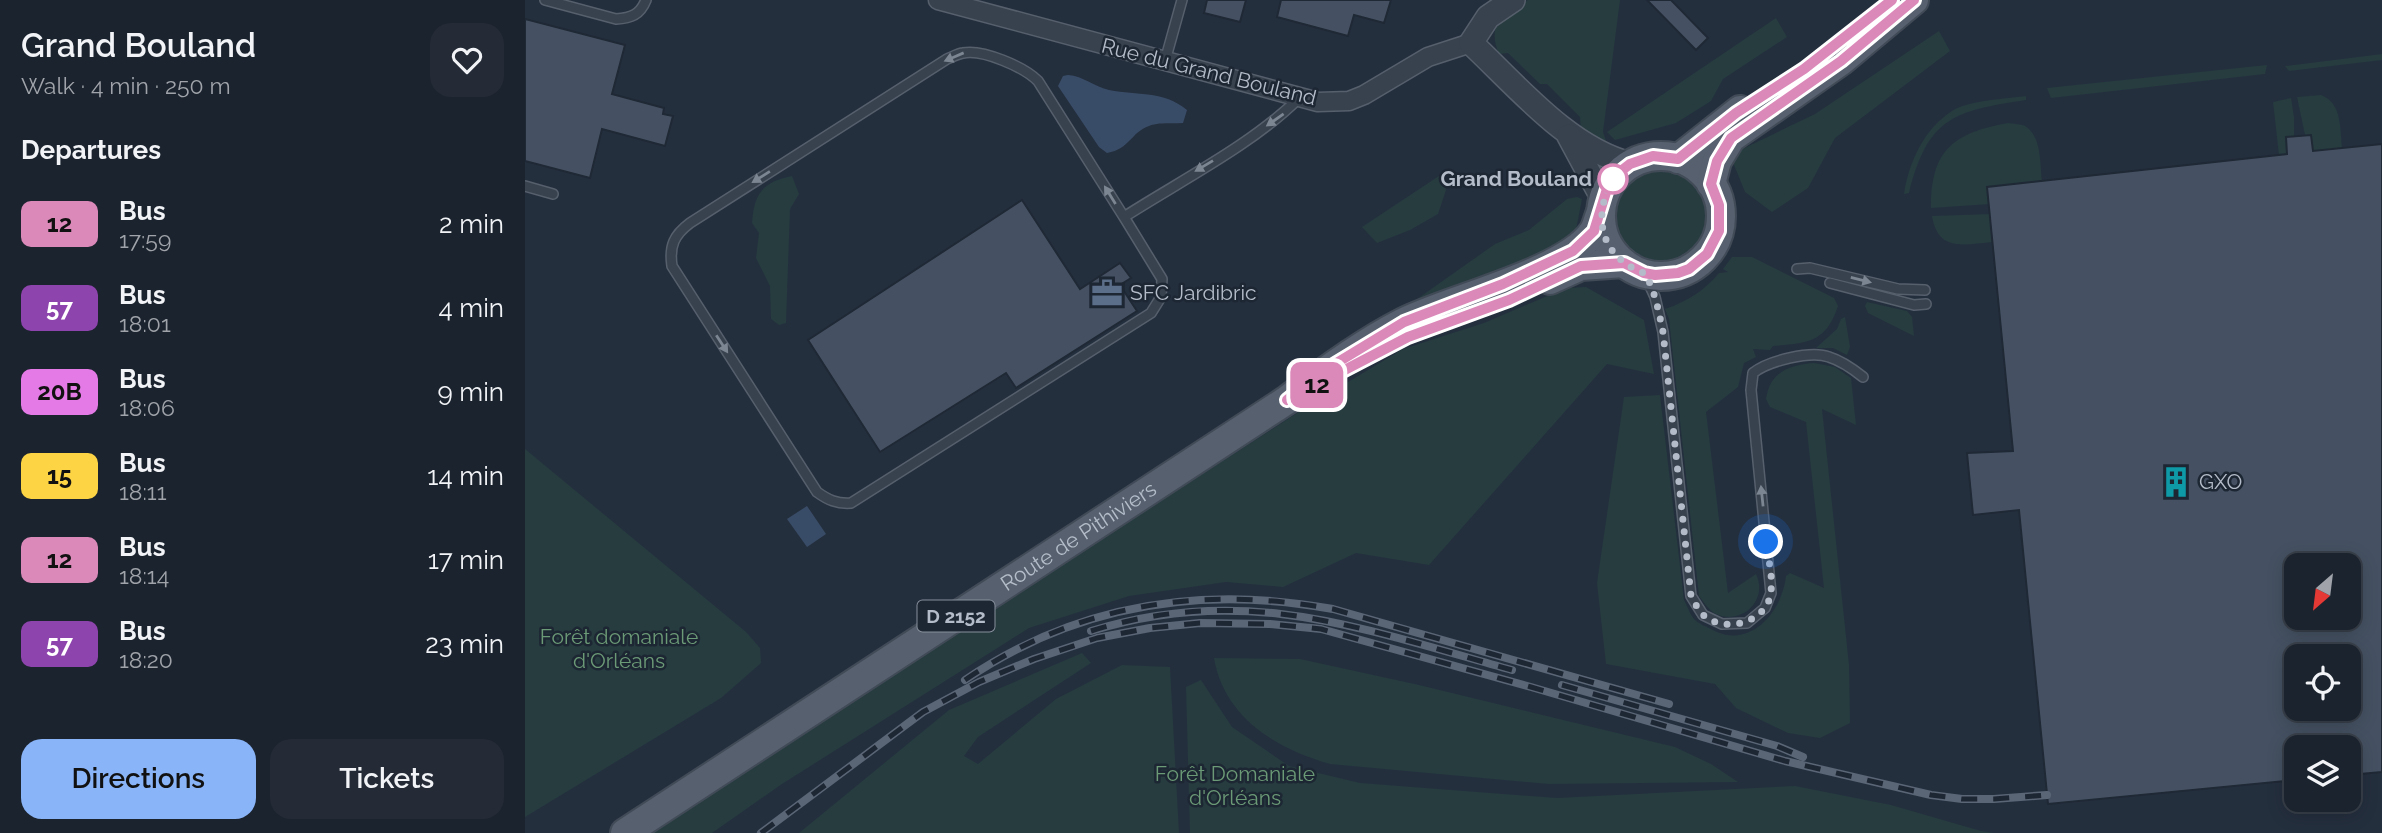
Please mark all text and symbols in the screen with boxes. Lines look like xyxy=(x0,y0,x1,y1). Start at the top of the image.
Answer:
button: heart xyxy=(430,23,504,97)
text: Grand Bouland xyxy=(21,26,256,65)
street label: Rue du Grand Bouland xyxy=(1099,33,1319,110)
one-way arrow xyxy=(943,52,964,63)
text: Walk · 4 min · 250 m xyxy=(21,72,231,99)
one-way arrow xyxy=(1266,113,1284,127)
text: Departures xyxy=(21,135,161,165)
one-way arrow xyxy=(1194,160,1214,173)
marker: Grand Bouland xyxy=(1598,164,1628,194)
place label: Grand Bouland xyxy=(1440,166,1592,191)
one-way arrow xyxy=(751,171,771,184)
one-way arrow xyxy=(1104,185,1117,205)
text: Bus xyxy=(119,196,166,226)
text: 12 xyxy=(47,209,72,238)
text: 2 min xyxy=(439,209,504,239)
text: 17:59 xyxy=(119,226,171,253)
one-way arrow xyxy=(1850,275,1872,286)
office icon: SFC Jardibric xyxy=(1090,276,1124,310)
text: Bus xyxy=(119,280,166,310)
place label: SFC Jardibric xyxy=(1130,280,1257,305)
text: 57 xyxy=(46,293,73,322)
text: 4 min xyxy=(438,293,504,323)
text: 18:01 xyxy=(119,310,171,337)
one-way arrow xyxy=(716,334,729,353)
line badge: 12 xyxy=(1285,362,1349,408)
text: Bus xyxy=(119,364,166,394)
text: 12 xyxy=(1304,370,1330,399)
text: 20B xyxy=(37,377,82,406)
text: 9 min xyxy=(437,377,504,407)
text: 18:06 xyxy=(119,394,175,421)
text: Bus xyxy=(119,448,166,478)
text: 15 xyxy=(47,461,72,490)
text: 14 min xyxy=(427,461,504,491)
building icon: GXO xyxy=(2159,465,2193,499)
place label: GXO xyxy=(2199,469,2242,494)
street label: Route de Pithiviers xyxy=(996,476,1161,596)
text: 18:11 xyxy=(119,478,167,505)
one-way arrow xyxy=(1756,484,1767,506)
your location xyxy=(1748,524,1783,559)
text: Bus xyxy=(119,532,166,562)
text: 12 xyxy=(47,545,72,574)
text: 17 min xyxy=(428,545,504,575)
north arrow xyxy=(2284,553,2361,630)
map controls xyxy=(2284,553,2361,812)
text: 18:14 xyxy=(119,562,169,589)
road number: D 2152 xyxy=(917,600,995,632)
text: Bus xyxy=(119,616,166,646)
park label: Forêt domaniale d'Orléans xyxy=(540,624,698,673)
text: 57 xyxy=(46,629,73,658)
text: 23 min xyxy=(425,629,504,659)
button: locate xyxy=(2284,644,2361,721)
text: 18:20 xyxy=(119,646,173,673)
button: layers xyxy=(2284,735,2361,812)
button: Directions xyxy=(21,739,256,819)
button: Tickets xyxy=(270,739,504,819)
park label: Forêt Domaniale d'Orléans xyxy=(1155,761,1315,810)

